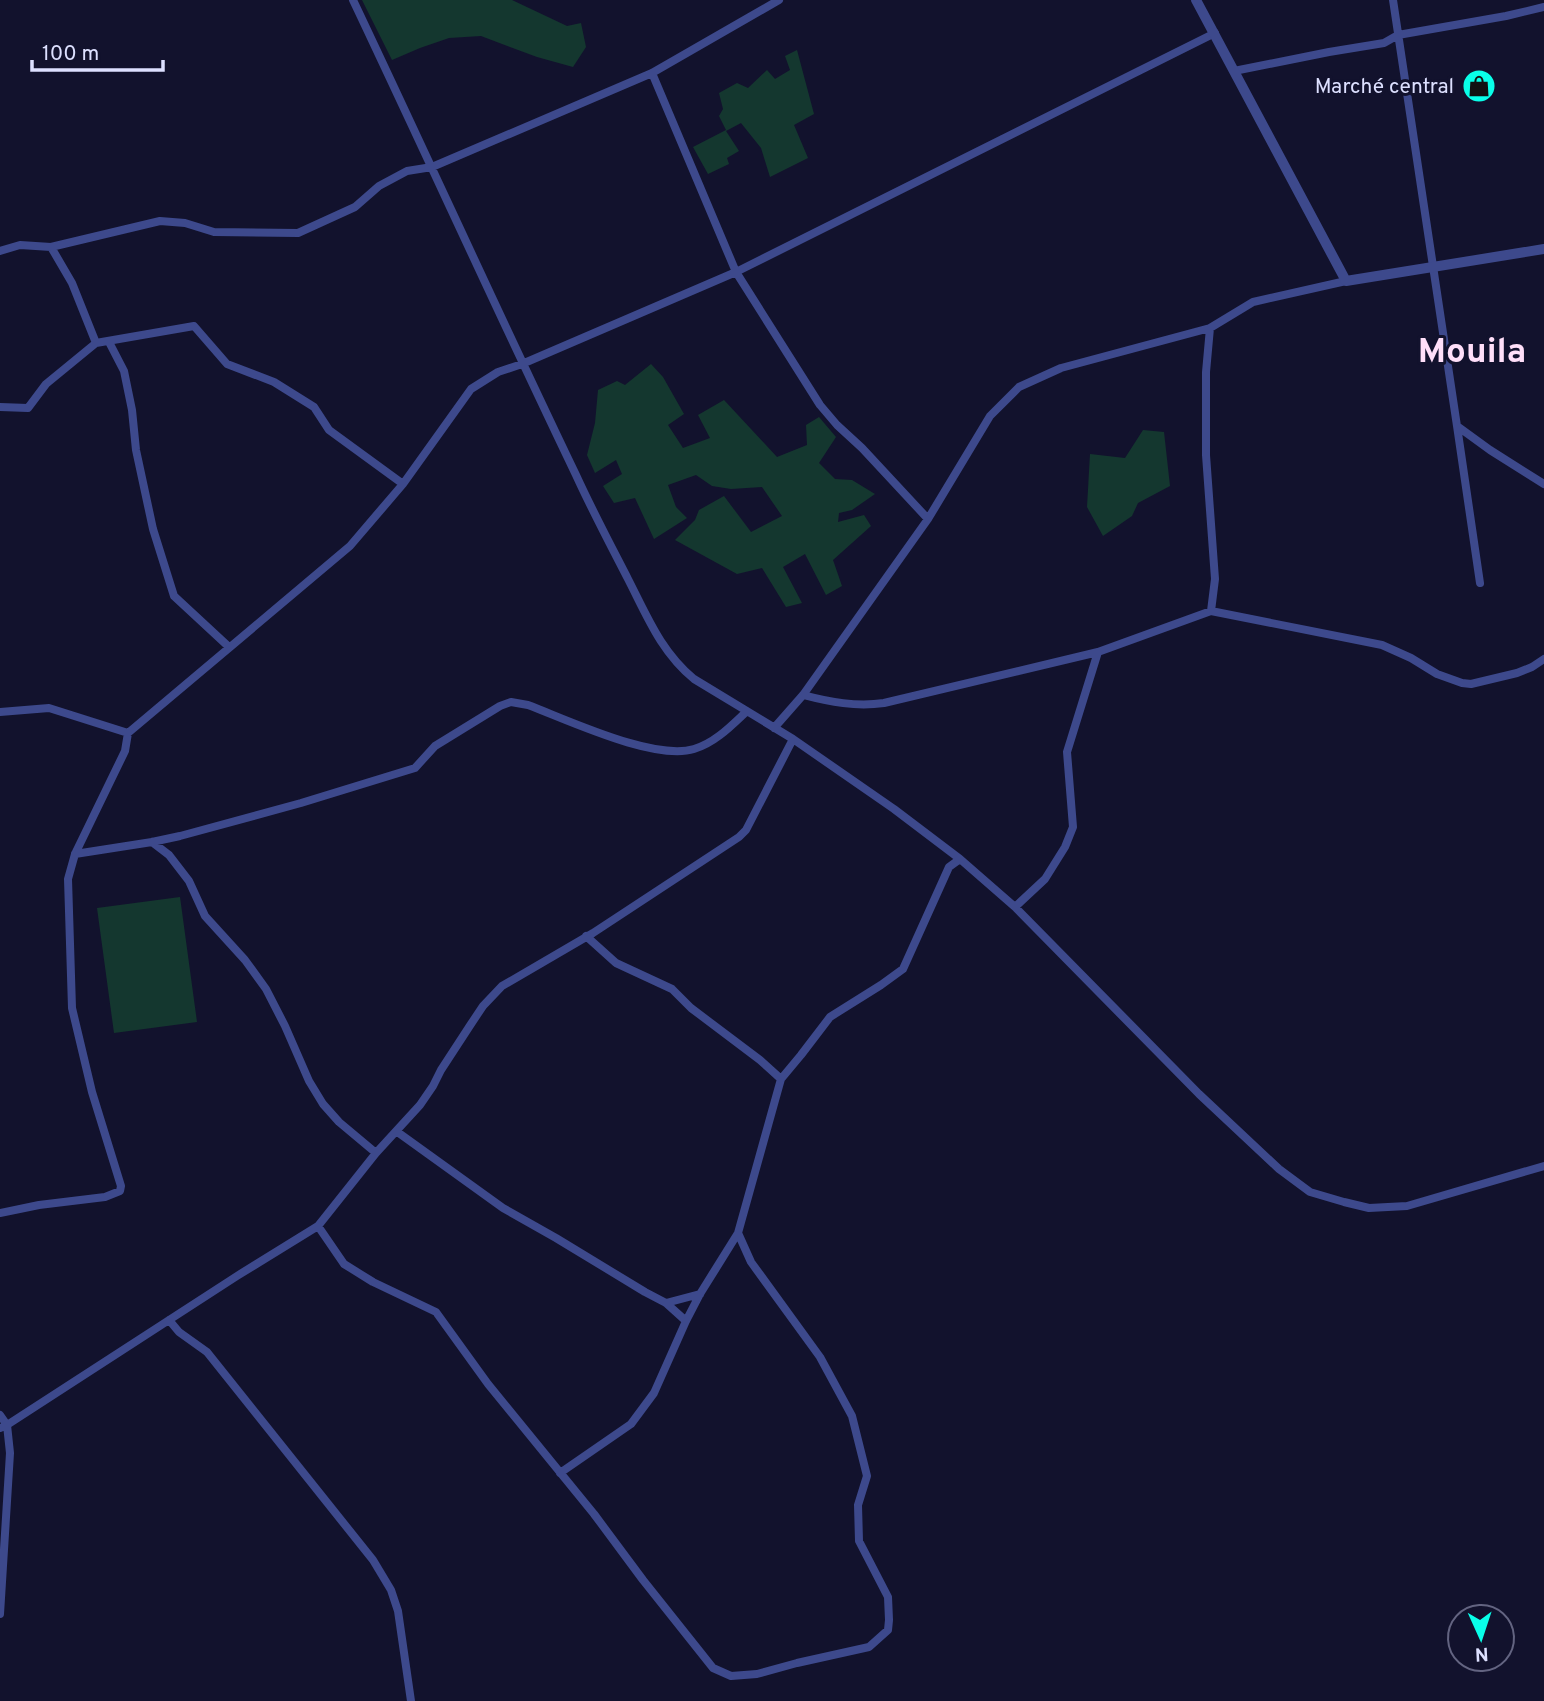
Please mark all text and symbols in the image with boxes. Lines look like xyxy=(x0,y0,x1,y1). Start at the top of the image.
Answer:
scale bar xyxy=(32,28,163,72)
text: 100 m xyxy=(42,41,99,68)
shop icon: Marché central xyxy=(1460,67,1498,105)
place label: Marché central xyxy=(1315,74,1454,101)
district label: Mouila xyxy=(1418,331,1526,375)
north arrow xyxy=(1446,1603,1516,1673)
text: N xyxy=(1474,1641,1489,1665)

